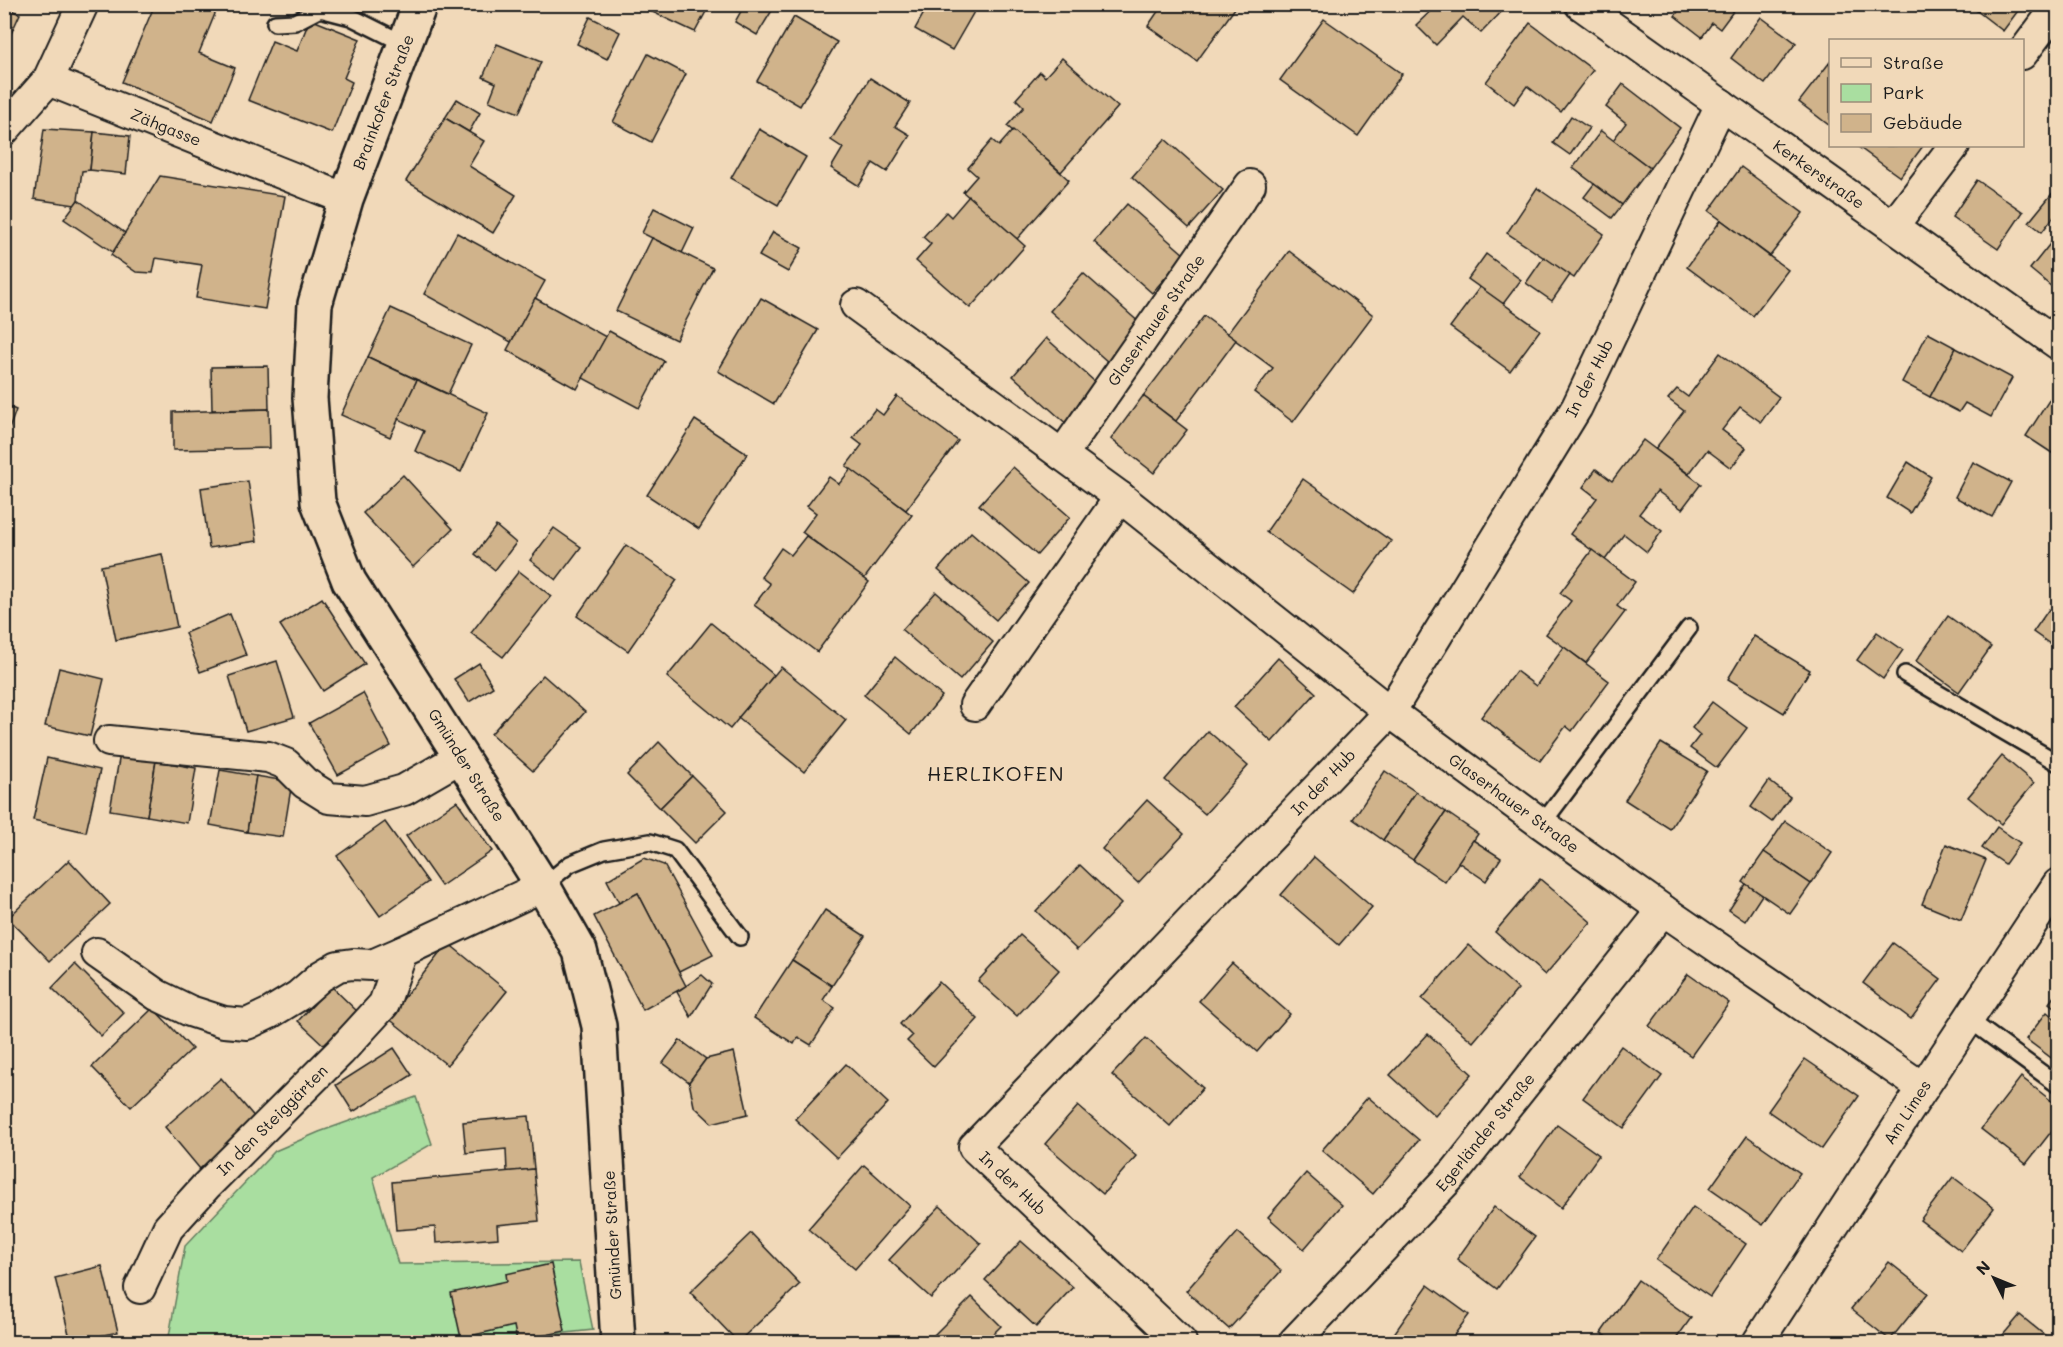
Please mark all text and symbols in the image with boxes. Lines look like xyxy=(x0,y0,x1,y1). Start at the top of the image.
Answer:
street label: Brainkofer Straße xyxy=(347,31,418,172)
legend xyxy=(1829,39,2024,147)
text: Straße xyxy=(1883,50,1944,74)
text: Park xyxy=(1883,80,1924,104)
street label: Zähgasse xyxy=(128,103,205,150)
text: Gebäude xyxy=(1883,110,1963,134)
street label: Kerkerstraße xyxy=(1769,134,1869,213)
street label: Glaserhauer Straße xyxy=(1102,250,1209,390)
street label: In der Hub xyxy=(1560,335,1617,420)
street label: Gmünder Straße xyxy=(424,704,511,825)
street label: In der Hub xyxy=(1286,744,1360,819)
street label: Glaserhauer Straße xyxy=(1445,748,1584,857)
district label: HERLIKOFEN xyxy=(927,760,1065,786)
street label: In den Steiggärten xyxy=(212,1060,331,1179)
street label: Egerländer Straße xyxy=(1430,1068,1539,1195)
street label: Am Limes xyxy=(1878,1076,1935,1148)
street label: In der Hub xyxy=(975,1146,1051,1219)
street label: Gmünder Straße xyxy=(598,1170,625,1300)
north arrow xyxy=(1964,1248,2024,1308)
text: N xyxy=(1971,1256,1994,1279)

